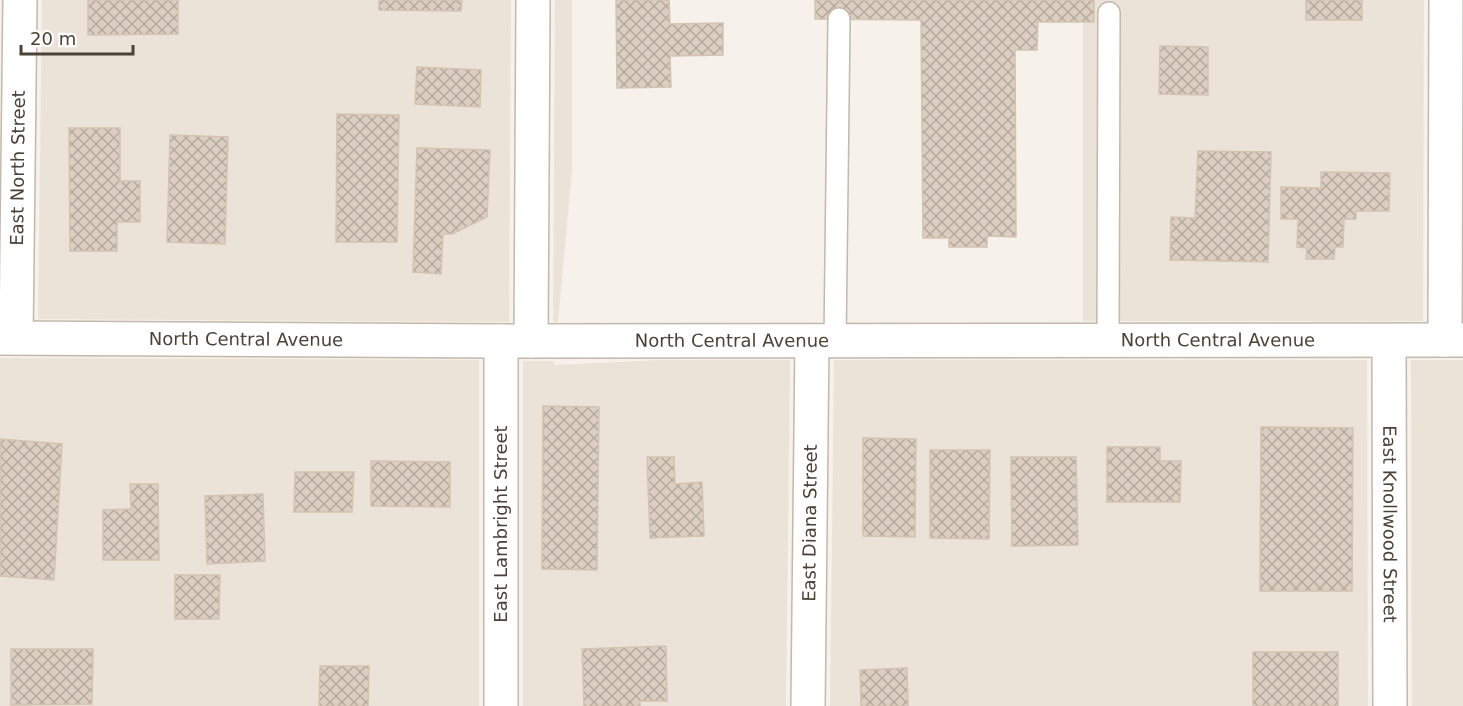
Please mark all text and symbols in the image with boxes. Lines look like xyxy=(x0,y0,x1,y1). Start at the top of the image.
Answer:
scale bar xyxy=(21,18,134,56)
text: 20 m xyxy=(30,28,76,49)
street label: East North Street xyxy=(6,90,29,246)
street label: North Central Avenue xyxy=(149,328,343,350)
street label: North Central Avenue xyxy=(1121,329,1315,350)
street label: North Central Avenue xyxy=(635,330,829,351)
street label: East Lambright Street xyxy=(490,425,511,623)
street label: East Knollwood Street xyxy=(1379,425,1401,623)
street label: East Diana Street xyxy=(798,444,821,602)

